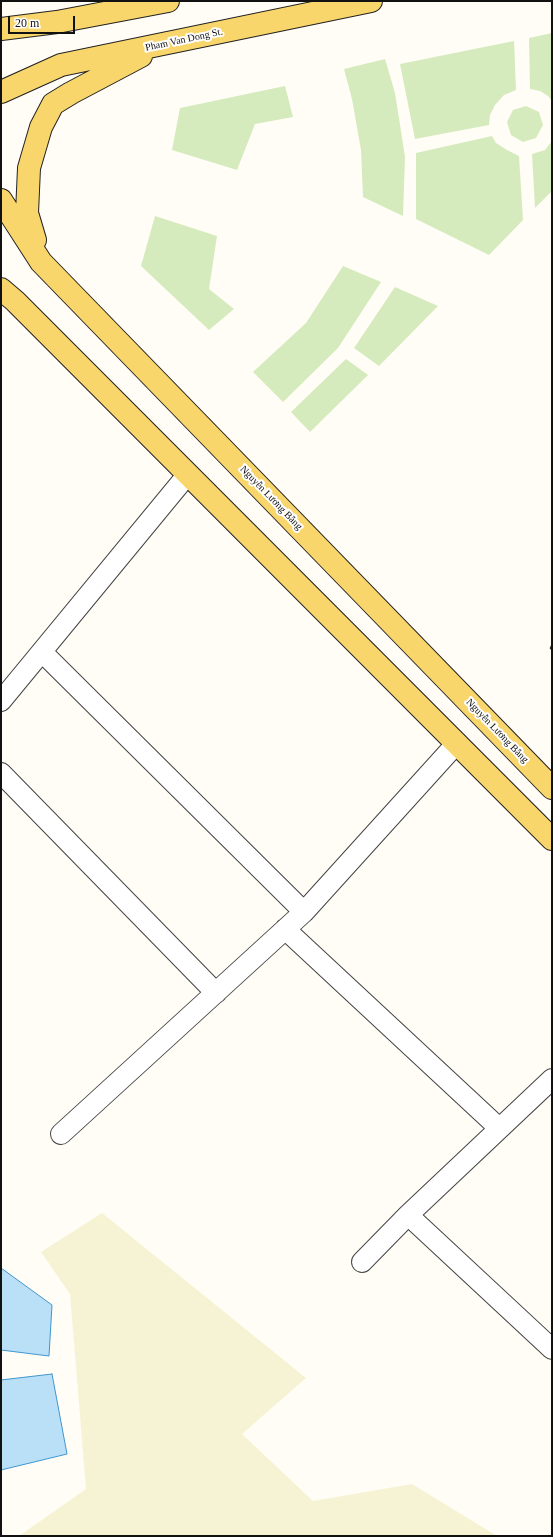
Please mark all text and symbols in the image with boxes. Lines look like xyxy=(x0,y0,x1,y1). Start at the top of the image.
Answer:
scale bar xyxy=(10,8,77,34)
text: 20 m xyxy=(15,16,39,30)
street label: Pham Van Dong St. xyxy=(144,26,224,54)
street label: Nguyễn Lương Bằng xyxy=(237,463,305,533)
street label: Nguyễn Lương Bằng xyxy=(463,696,531,766)

